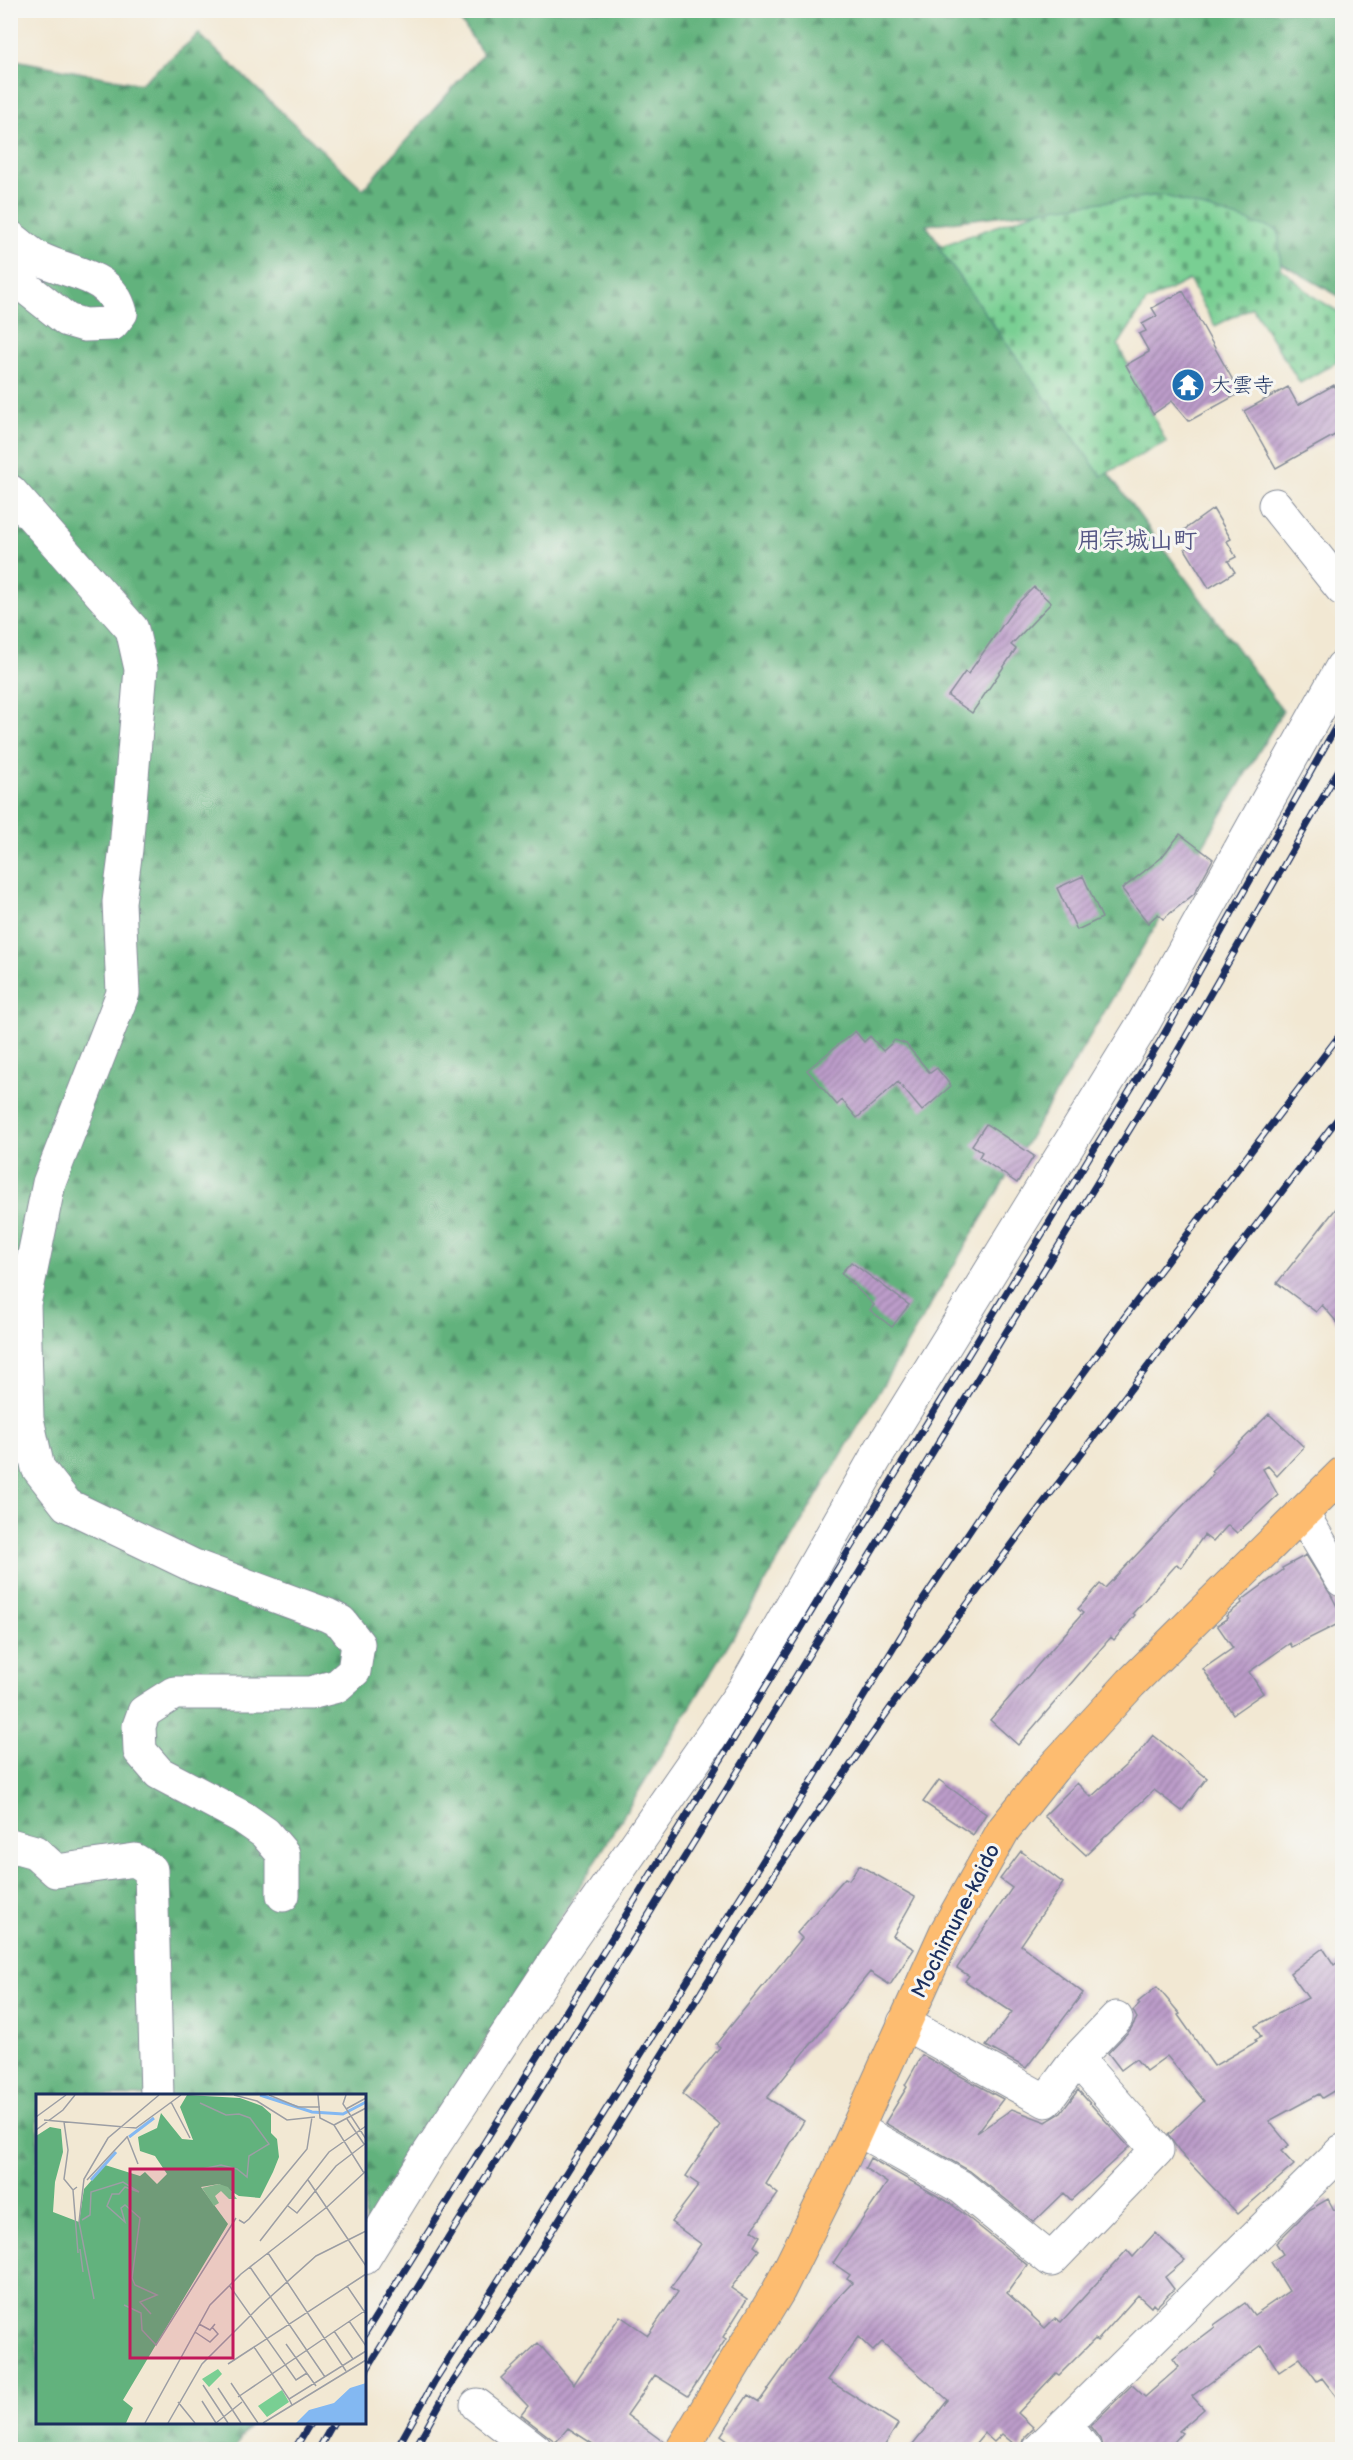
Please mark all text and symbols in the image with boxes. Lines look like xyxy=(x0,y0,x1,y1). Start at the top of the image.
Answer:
temple icon: 大雲寺 xyxy=(1170,367,1206,403)
place label: 大雲寺 xyxy=(1211,373,1274,398)
district label: 用宗城山町 xyxy=(1077,526,1197,555)
street label: Mochimune-kaido xyxy=(906,1840,1006,2002)
inset map xyxy=(36,2094,366,2424)

